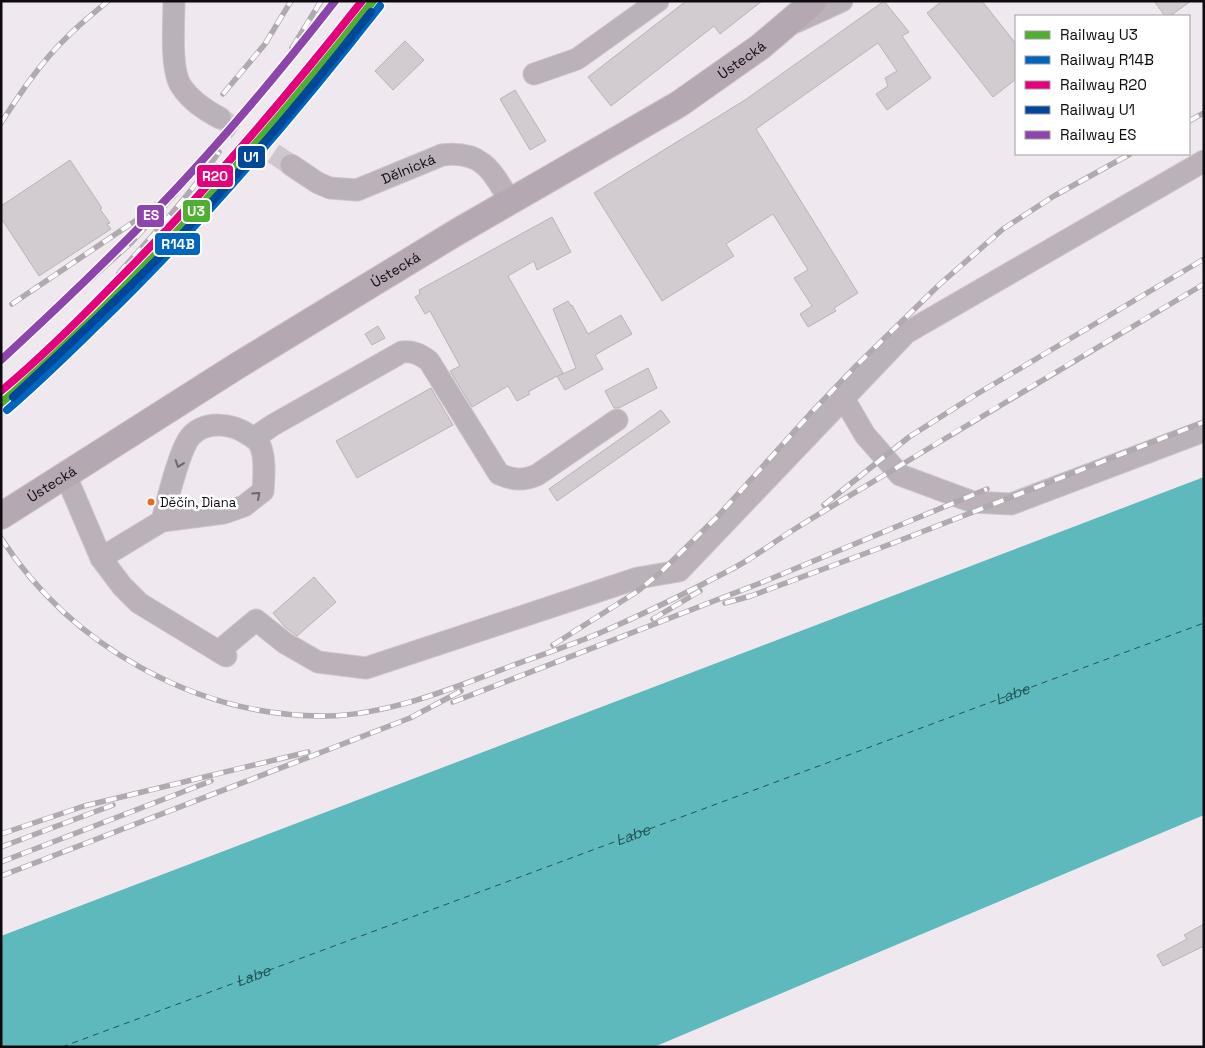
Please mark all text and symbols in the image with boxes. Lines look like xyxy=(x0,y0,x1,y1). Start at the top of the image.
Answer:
legend xyxy=(1015,15,1190,155)
text: Railway U3 xyxy=(1060,25,1138,44)
street label: Ústecká xyxy=(714,37,770,83)
text: Railway R14B xyxy=(1060,50,1154,69)
text: Railway R20 xyxy=(1060,75,1147,94)
text: Railway U1 xyxy=(1060,100,1135,119)
text: Railway ES xyxy=(1060,125,1136,144)
line badge: U1 xyxy=(237,145,266,169)
text: U1 xyxy=(243,148,259,166)
street label: Dělnická xyxy=(379,150,438,188)
line badge: R20 xyxy=(196,164,234,188)
text: R20 xyxy=(202,167,228,185)
line badge: U3 xyxy=(182,199,211,223)
text: U3 xyxy=(187,202,205,220)
line badge: ES xyxy=(136,204,165,228)
text: ES xyxy=(143,206,160,224)
line badge: R14B xyxy=(154,232,201,256)
text: R14B xyxy=(161,235,195,253)
street label: Ústecká xyxy=(367,248,423,292)
one-way arrow xyxy=(175,459,185,467)
street label: Ústecká xyxy=(24,462,80,506)
one-way arrow xyxy=(251,492,260,501)
place label: Děčín, Diana xyxy=(160,494,237,511)
marker: Děčín, Diana xyxy=(146,497,156,507)
water label: Labe xyxy=(993,678,1033,709)
water label: Labe xyxy=(613,819,654,850)
water label: Labe xyxy=(233,960,274,991)

